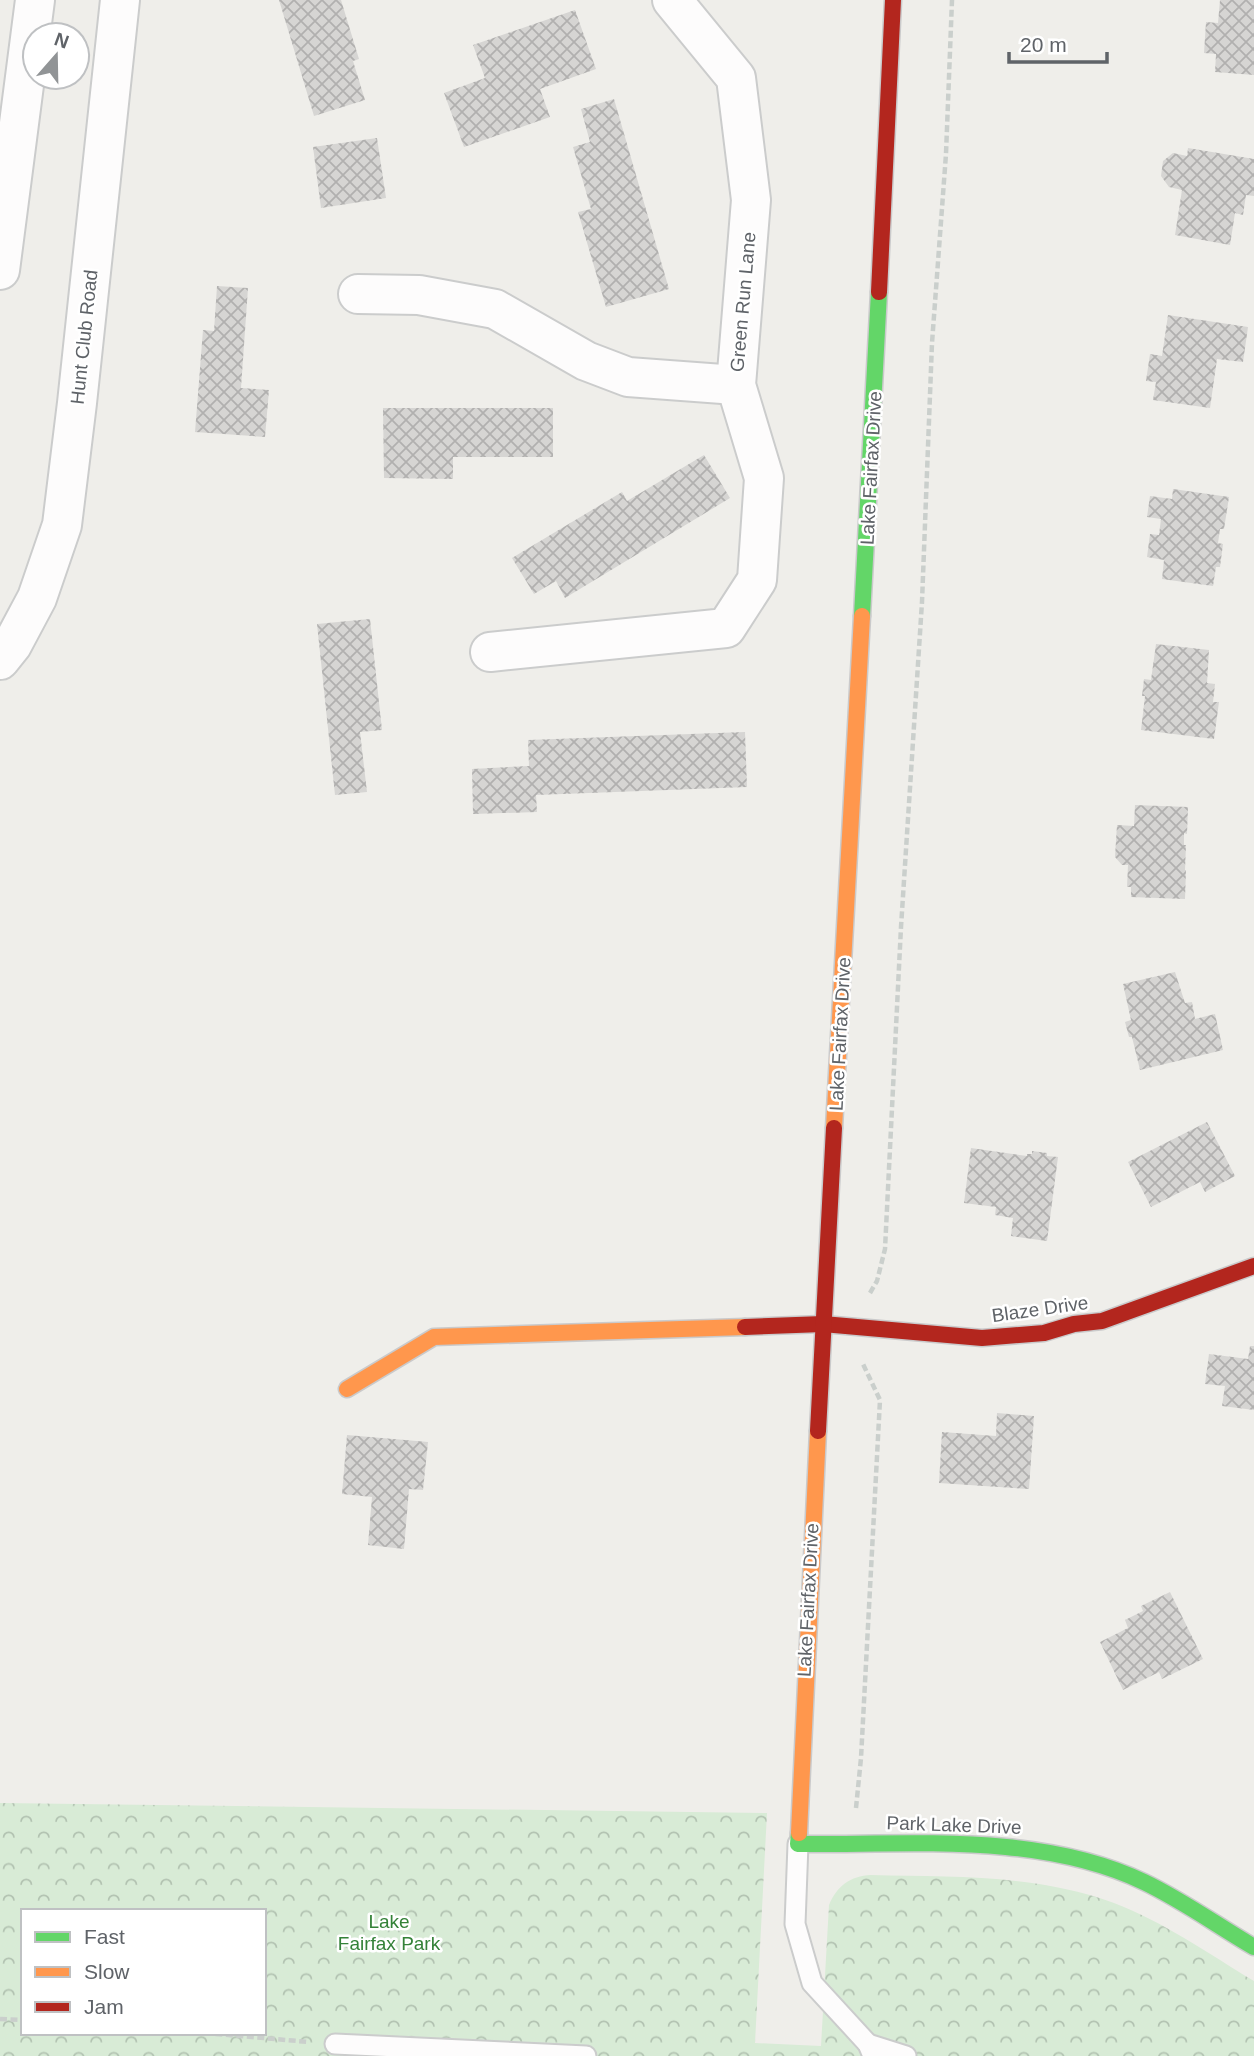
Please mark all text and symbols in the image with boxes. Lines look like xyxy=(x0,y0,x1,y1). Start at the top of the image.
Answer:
north arrow xyxy=(21,21,91,91)
scale bar xyxy=(1009,21,1107,65)
text: N xyxy=(52,28,72,53)
text: 20 m xyxy=(1020,33,1067,56)
street label: Green Run Lane xyxy=(726,231,760,373)
street label: Hunt Club Road xyxy=(66,269,102,405)
street label: Lake Fairfax Drive xyxy=(856,390,886,546)
street label: Lake Fairfax Drive xyxy=(825,956,855,1112)
street label: Blaze Drive xyxy=(990,1292,1090,1326)
street label: Lake Fairfax Drive xyxy=(793,1522,823,1678)
street label: Park Lake Drive xyxy=(886,1812,1022,1838)
legend xyxy=(21,1909,266,2035)
park label: Lake Fairfax Park xyxy=(338,1911,441,1954)
text: Fast xyxy=(84,1925,125,1948)
text: Slow xyxy=(84,1960,130,1983)
text: Jam xyxy=(84,1995,124,2018)

